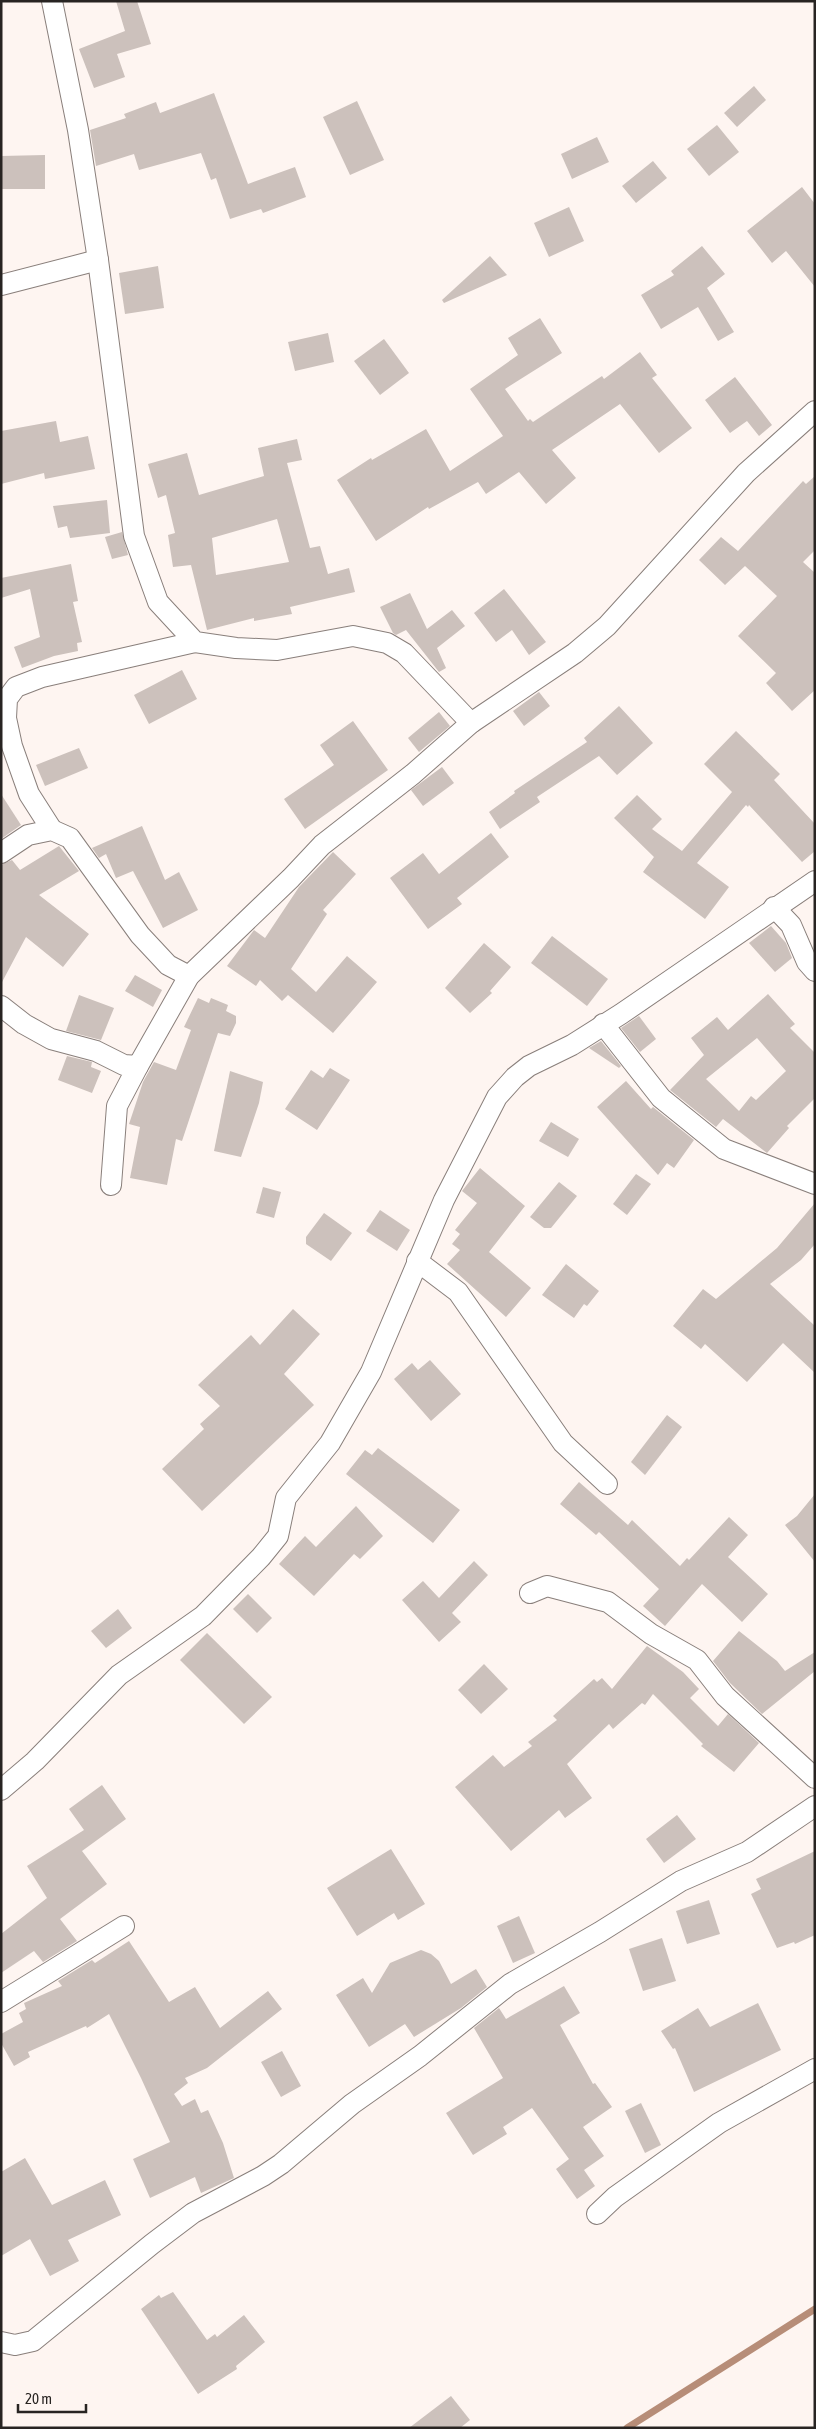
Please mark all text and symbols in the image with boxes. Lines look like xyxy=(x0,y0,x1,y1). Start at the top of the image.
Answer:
scale bar xyxy=(18,2382,85,2414)
text: 20 m xyxy=(25,2390,52,2407)

